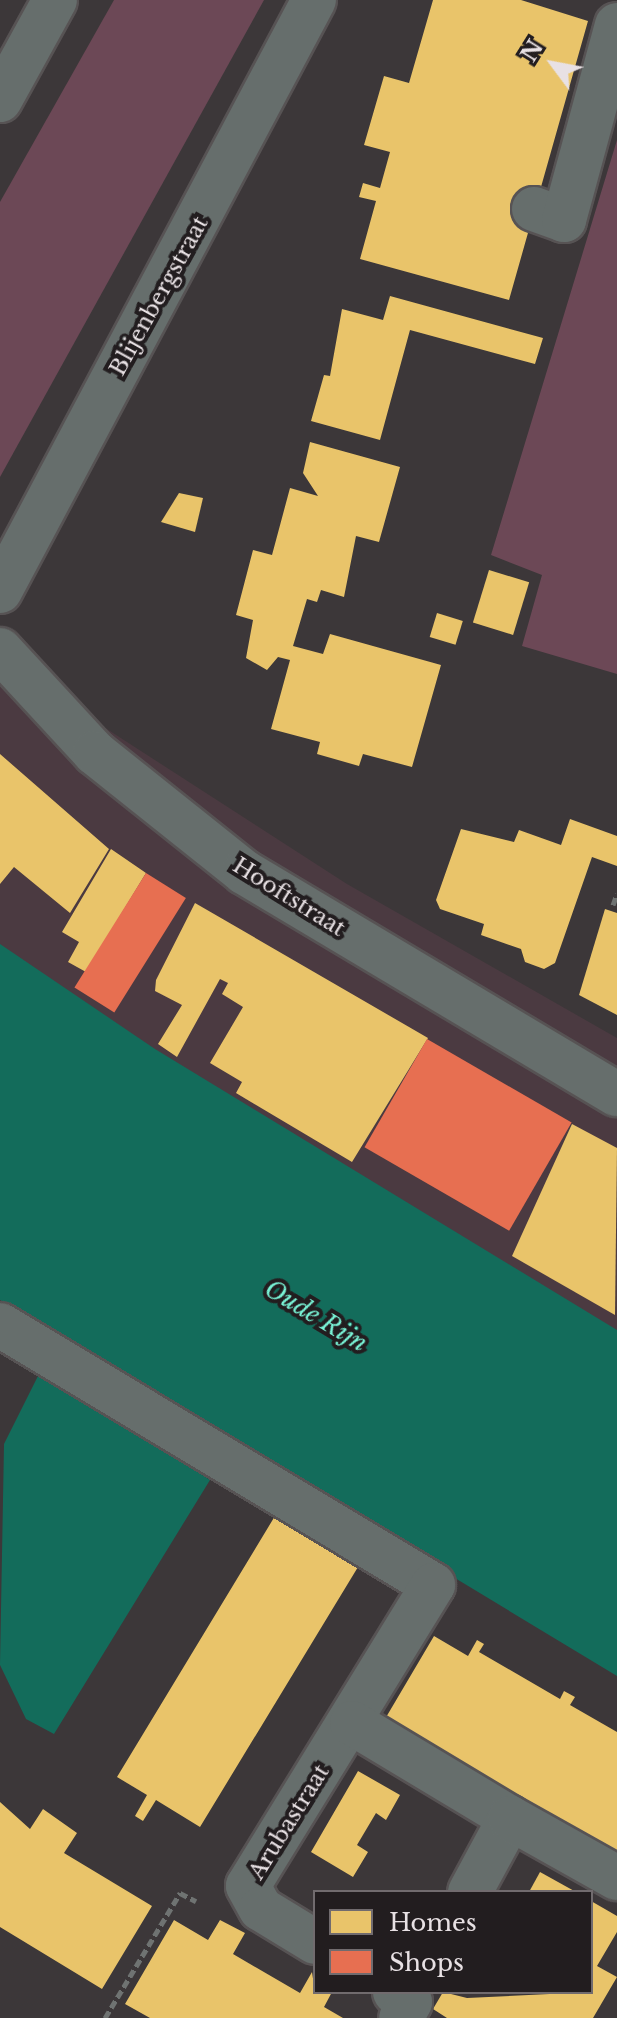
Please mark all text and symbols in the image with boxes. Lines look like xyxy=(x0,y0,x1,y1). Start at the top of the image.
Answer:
north arrow xyxy=(513,24,593,104)
text: N xyxy=(515,35,549,67)
street label: Blijenbergstraat xyxy=(104,212,214,380)
street label: Hooftstraat xyxy=(228,852,350,942)
water label: Oude Rijn xyxy=(260,1274,372,1358)
street label: Arubastraat xyxy=(243,1760,335,1884)
legend xyxy=(313,1890,593,1994)
text: Homes xyxy=(389,1908,477,1937)
text: Shops xyxy=(389,1948,464,1977)

